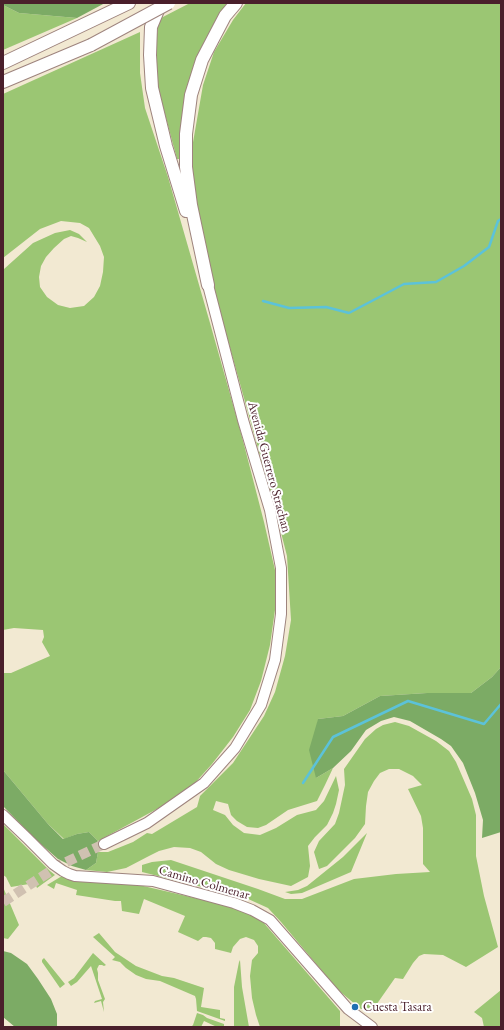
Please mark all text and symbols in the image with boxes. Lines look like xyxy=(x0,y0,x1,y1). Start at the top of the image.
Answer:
street label: Avenida Guerrero Strachan xyxy=(244,400,294,534)
street label: Camino Colmenar xyxy=(157,863,251,903)
place label: Cuesta Tasara xyxy=(363,999,432,1015)
marker: Cuesta Tasara xyxy=(350,1002,360,1012)

